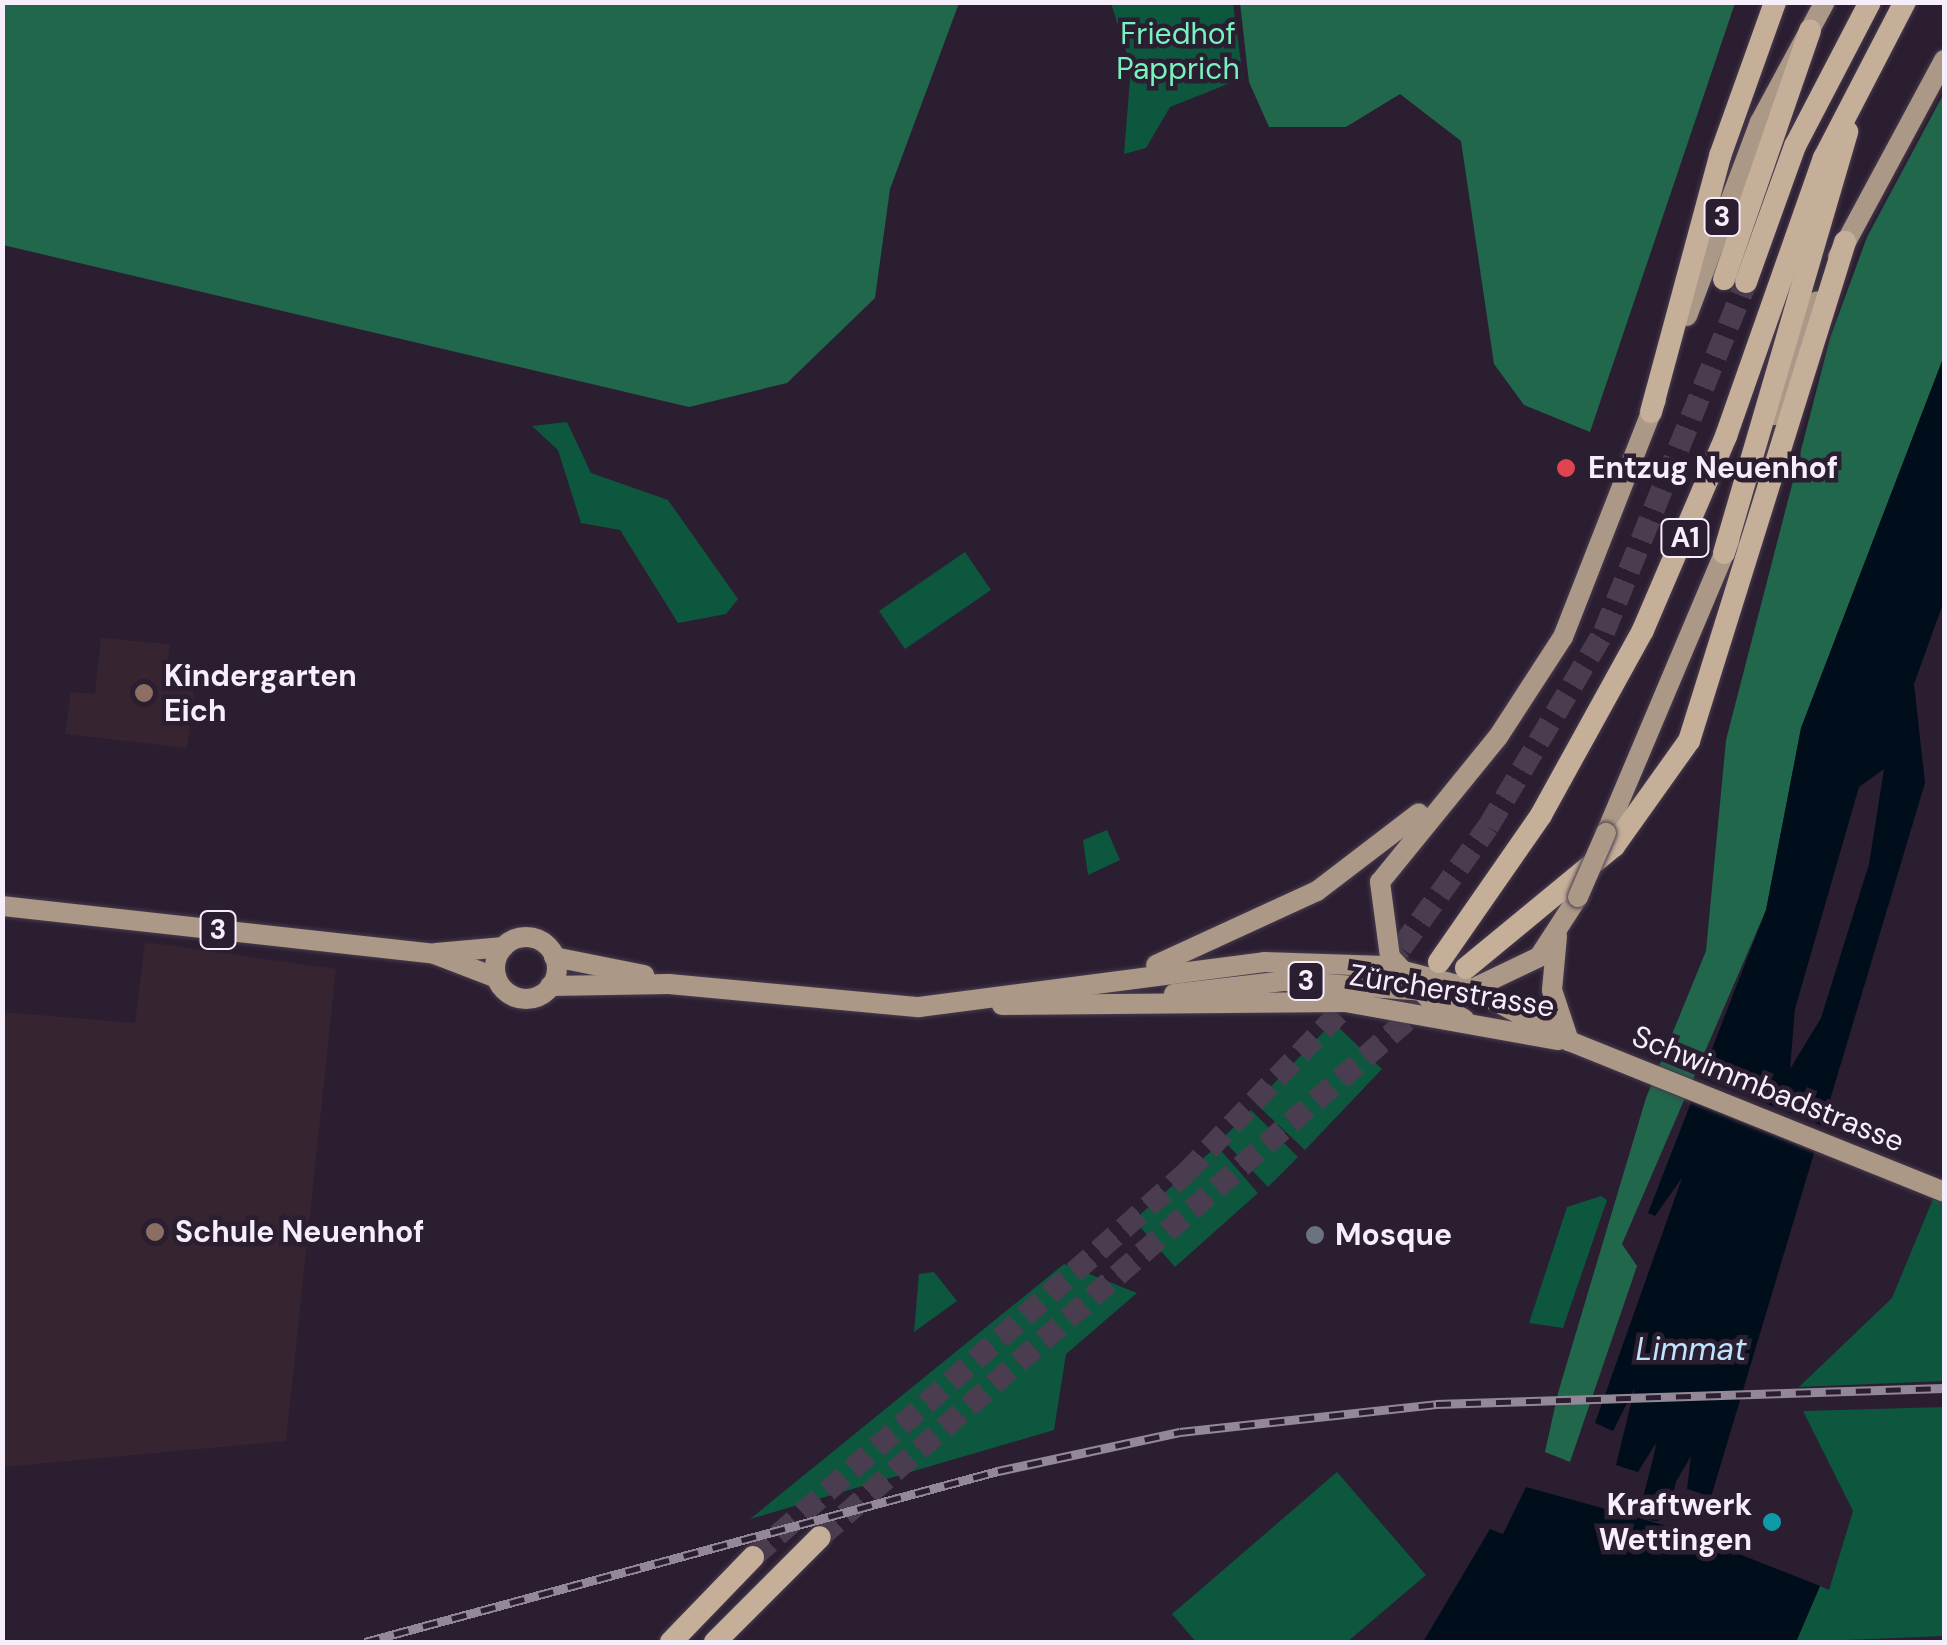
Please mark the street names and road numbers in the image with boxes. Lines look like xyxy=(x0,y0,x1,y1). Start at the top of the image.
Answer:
road number: 3 xyxy=(1702,194,1742,240)
road number: A1 xyxy=(1660,515,1710,561)
road number: 3 xyxy=(198,907,238,953)
street label: Zürcherstrasse xyxy=(1347,957,1557,1025)
road number: 3 xyxy=(1286,958,1326,1004)
street label: Schwimmbadstrasse xyxy=(1627,1018,1909,1160)

